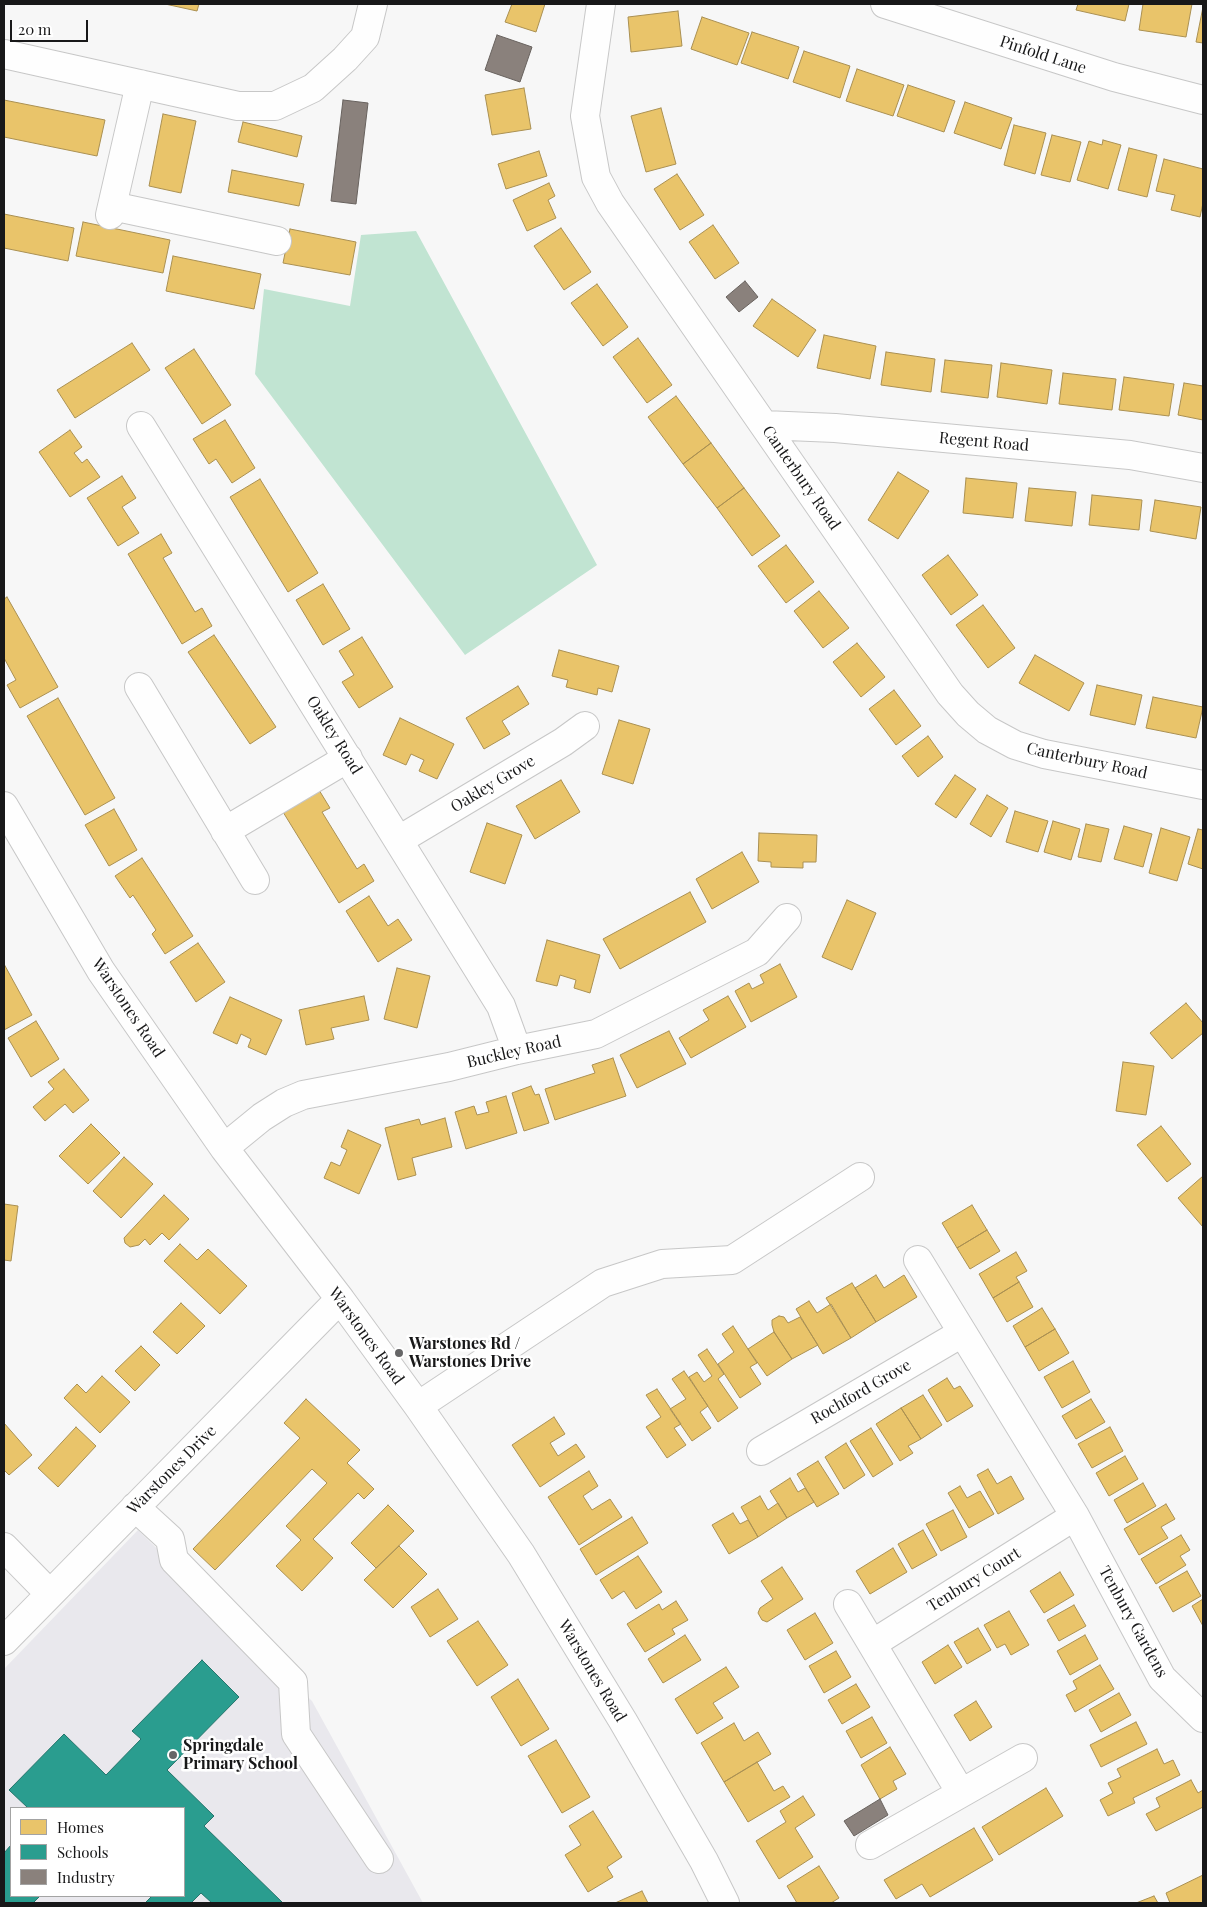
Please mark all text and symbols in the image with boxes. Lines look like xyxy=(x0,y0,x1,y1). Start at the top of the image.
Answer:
scale bar xyxy=(12,10,90,42)
text: 20 m xyxy=(18,19,51,39)
street label: Pinfold Lane xyxy=(997,32,1089,78)
street label: Canterbury Road xyxy=(758,422,844,534)
street label: Regent Road xyxy=(938,428,1030,456)
street label: Oakley Road xyxy=(302,692,366,778)
street label: Canterbury Road xyxy=(1025,739,1149,783)
street label: Oakley Grove xyxy=(447,751,539,817)
street label: Warstones Road xyxy=(88,955,168,1061)
street label: Buckley Road xyxy=(465,1032,563,1072)
street label: Warstones Road xyxy=(324,1284,408,1388)
place label: Warstones Rd / Warstones Drive xyxy=(409,1334,531,1372)
marker: Warstones Rd / Warstones Drive xyxy=(393,1347,405,1359)
street label: Rochford Grove xyxy=(807,1356,915,1428)
street label: Warstones Drive xyxy=(123,1421,221,1519)
street label: Tenbury Court xyxy=(924,1544,1024,1616)
street label: Tenbury Gardens xyxy=(1094,1563,1172,1681)
street label: Warstones Road xyxy=(554,1617,630,1725)
place label: Springdale Primary School xyxy=(183,1736,298,1774)
marker: Springdale Primary School xyxy=(167,1749,179,1761)
legend xyxy=(10,1807,185,1897)
text: Homes xyxy=(57,1817,104,1837)
text: Schools xyxy=(57,1842,109,1862)
text: Industry xyxy=(57,1867,115,1887)

